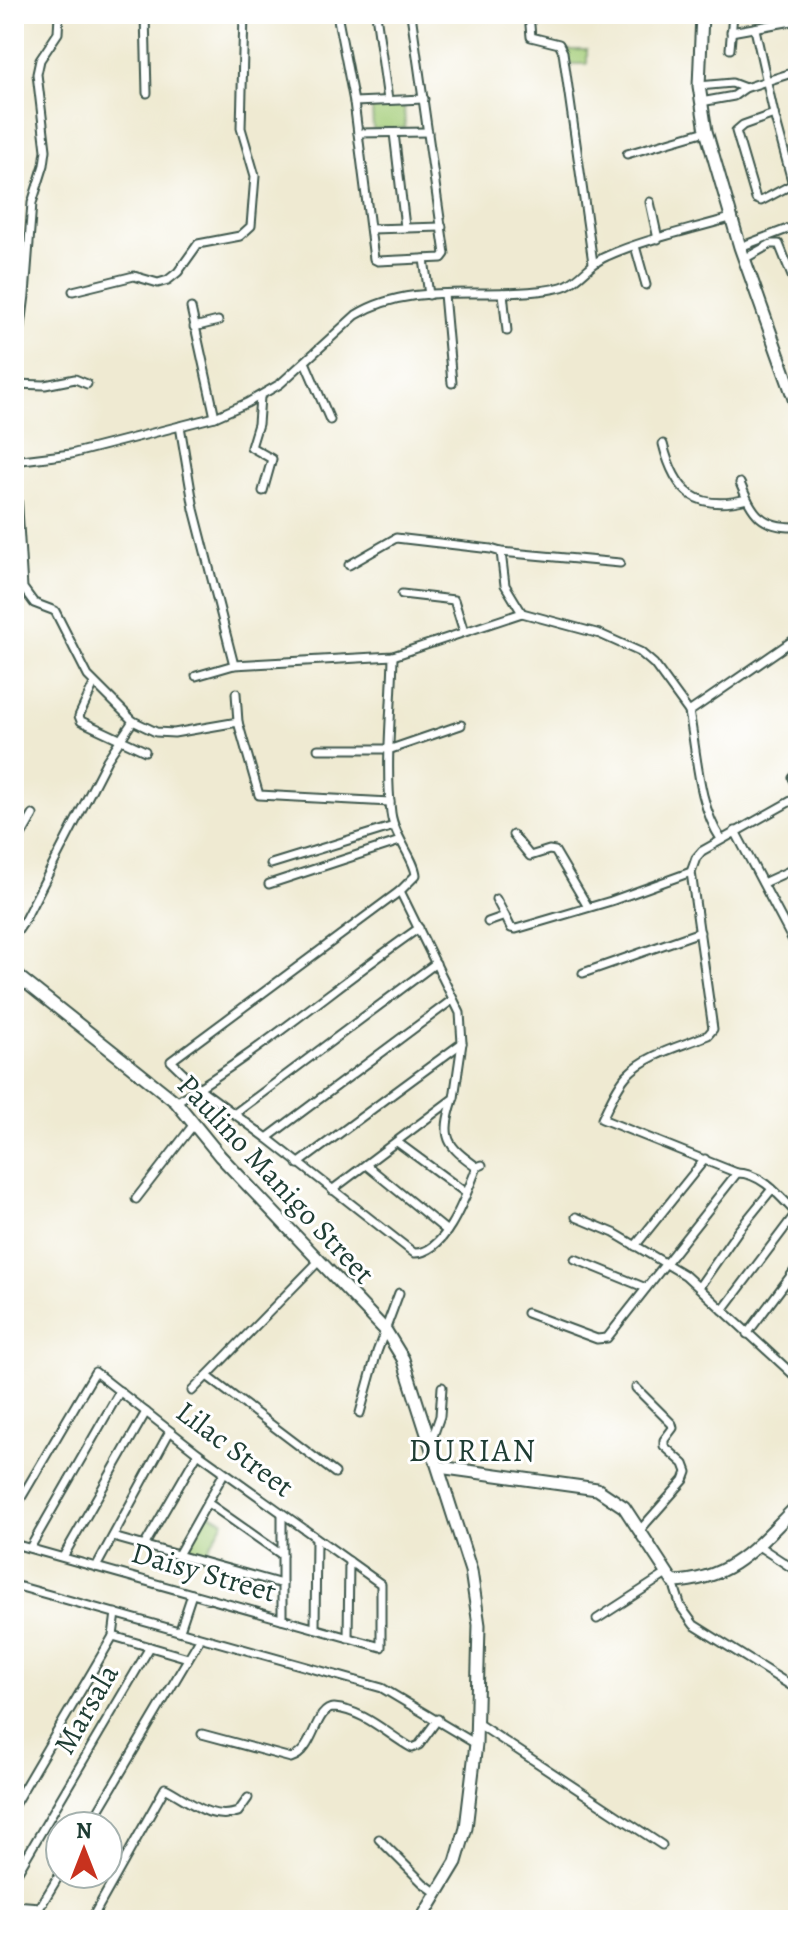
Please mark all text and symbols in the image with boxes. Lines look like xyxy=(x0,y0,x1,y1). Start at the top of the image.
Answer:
street label: Paulino Manigo Street xyxy=(168,1066,384,1293)
street label: Lilac Street xyxy=(168,1392,302,1506)
district label: DURIAN xyxy=(409,1428,537,1472)
street label: Daisy Street xyxy=(127,1532,281,1612)
street label: Marsala xyxy=(44,1657,128,1761)
north arrow xyxy=(44,1810,124,1890)
text: N xyxy=(76,1816,92,1846)

